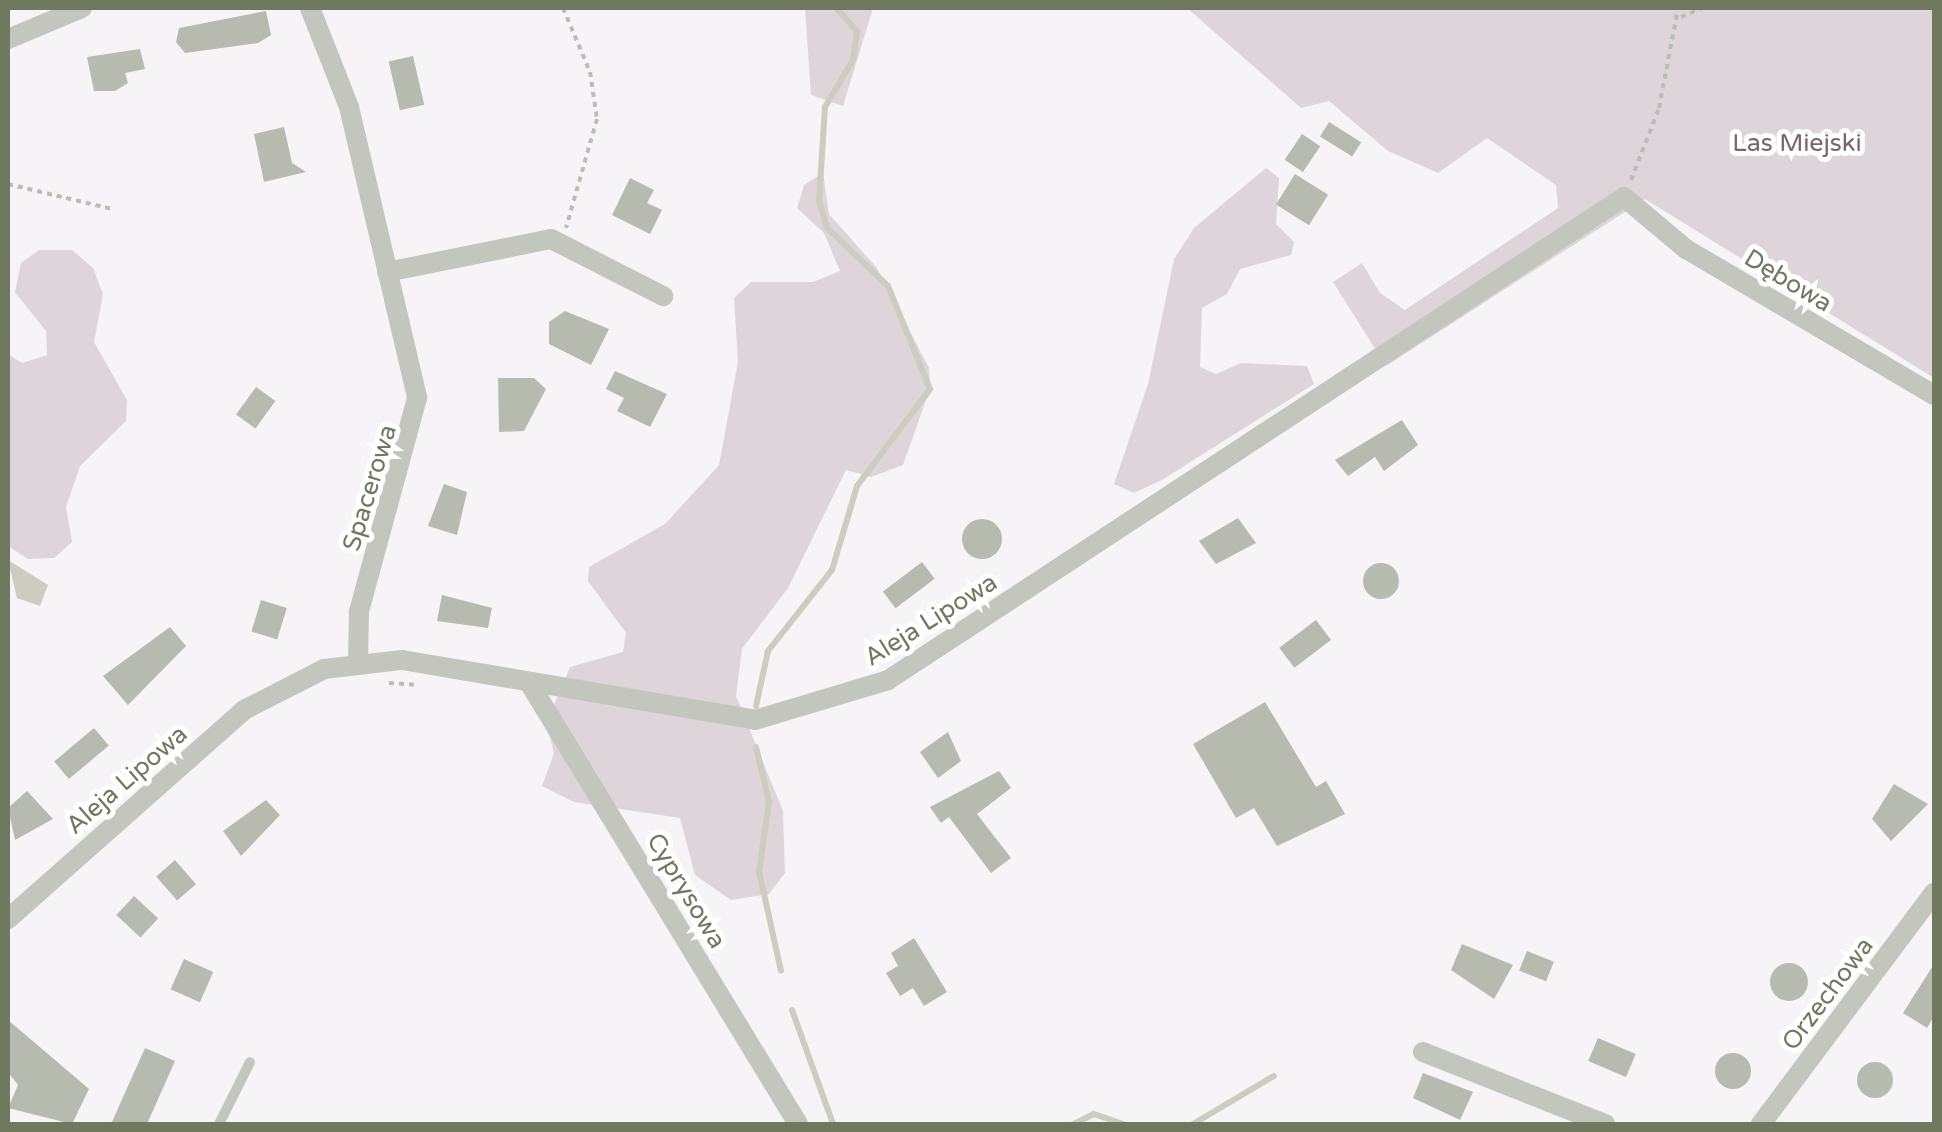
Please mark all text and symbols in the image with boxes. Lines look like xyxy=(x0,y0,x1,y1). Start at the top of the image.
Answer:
park label: Las Miejski xyxy=(1732,128,1862,158)
street label: Dębowa xyxy=(1739,243,1837,319)
street label: Spacerowa xyxy=(337,421,403,555)
street label: Aleja Lipowa xyxy=(859,567,1003,673)
street label: Aleja Lipowa xyxy=(60,719,194,841)
street label: Cyprysowa xyxy=(640,828,732,954)
street label: Orzechowa xyxy=(1776,932,1880,1056)

